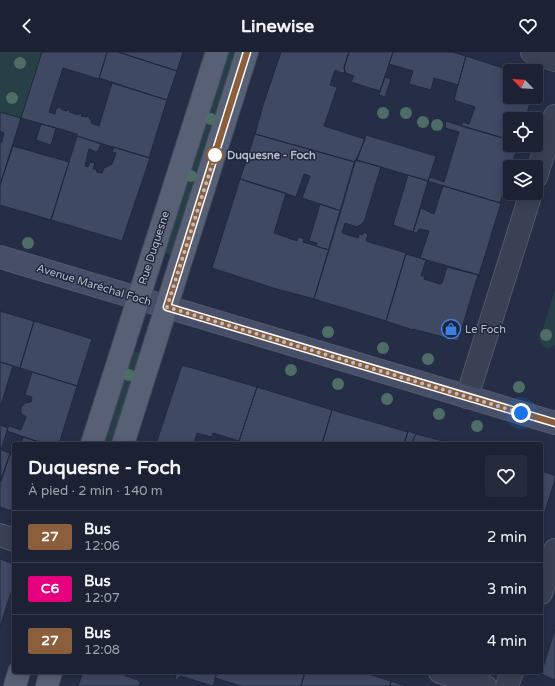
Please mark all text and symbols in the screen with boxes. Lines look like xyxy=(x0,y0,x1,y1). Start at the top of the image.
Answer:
icon: back xyxy=(16,15,38,37)
text: Linewise xyxy=(241,15,314,37)
icon: heart xyxy=(517,15,539,37)
north arrow xyxy=(503,64,543,104)
map controls xyxy=(503,64,543,200)
button: locate xyxy=(503,112,543,152)
marker: Duquesne - Foch xyxy=(206,146,224,164)
place label: Duquesne - Foch xyxy=(227,149,316,163)
button: layers xyxy=(503,160,543,200)
street label: Rue Duquesne xyxy=(136,210,172,286)
street label: Avenue Maréchal Foch xyxy=(35,261,153,309)
shop icon: Le Foch xyxy=(440,318,462,340)
place label: Le Foch xyxy=(465,323,506,336)
your location xyxy=(511,403,531,423)
button: heart xyxy=(485,455,527,497)
text: Duquesne - Foch xyxy=(28,457,181,479)
text: À pied · 2 min · 140 m xyxy=(28,483,163,499)
text: Bus xyxy=(84,520,111,538)
text: 27 xyxy=(41,528,59,545)
text: 2 min xyxy=(487,528,527,546)
text: 12:06 xyxy=(84,538,120,554)
text: Bus xyxy=(84,572,111,590)
text: C6 xyxy=(41,580,59,597)
text: 3 min xyxy=(487,580,527,598)
text: 12:07 xyxy=(84,590,120,606)
text: Bus xyxy=(84,624,111,642)
text: 27 xyxy=(41,632,59,649)
text: 4 min xyxy=(487,632,527,650)
text: 12:08 xyxy=(84,642,120,658)

